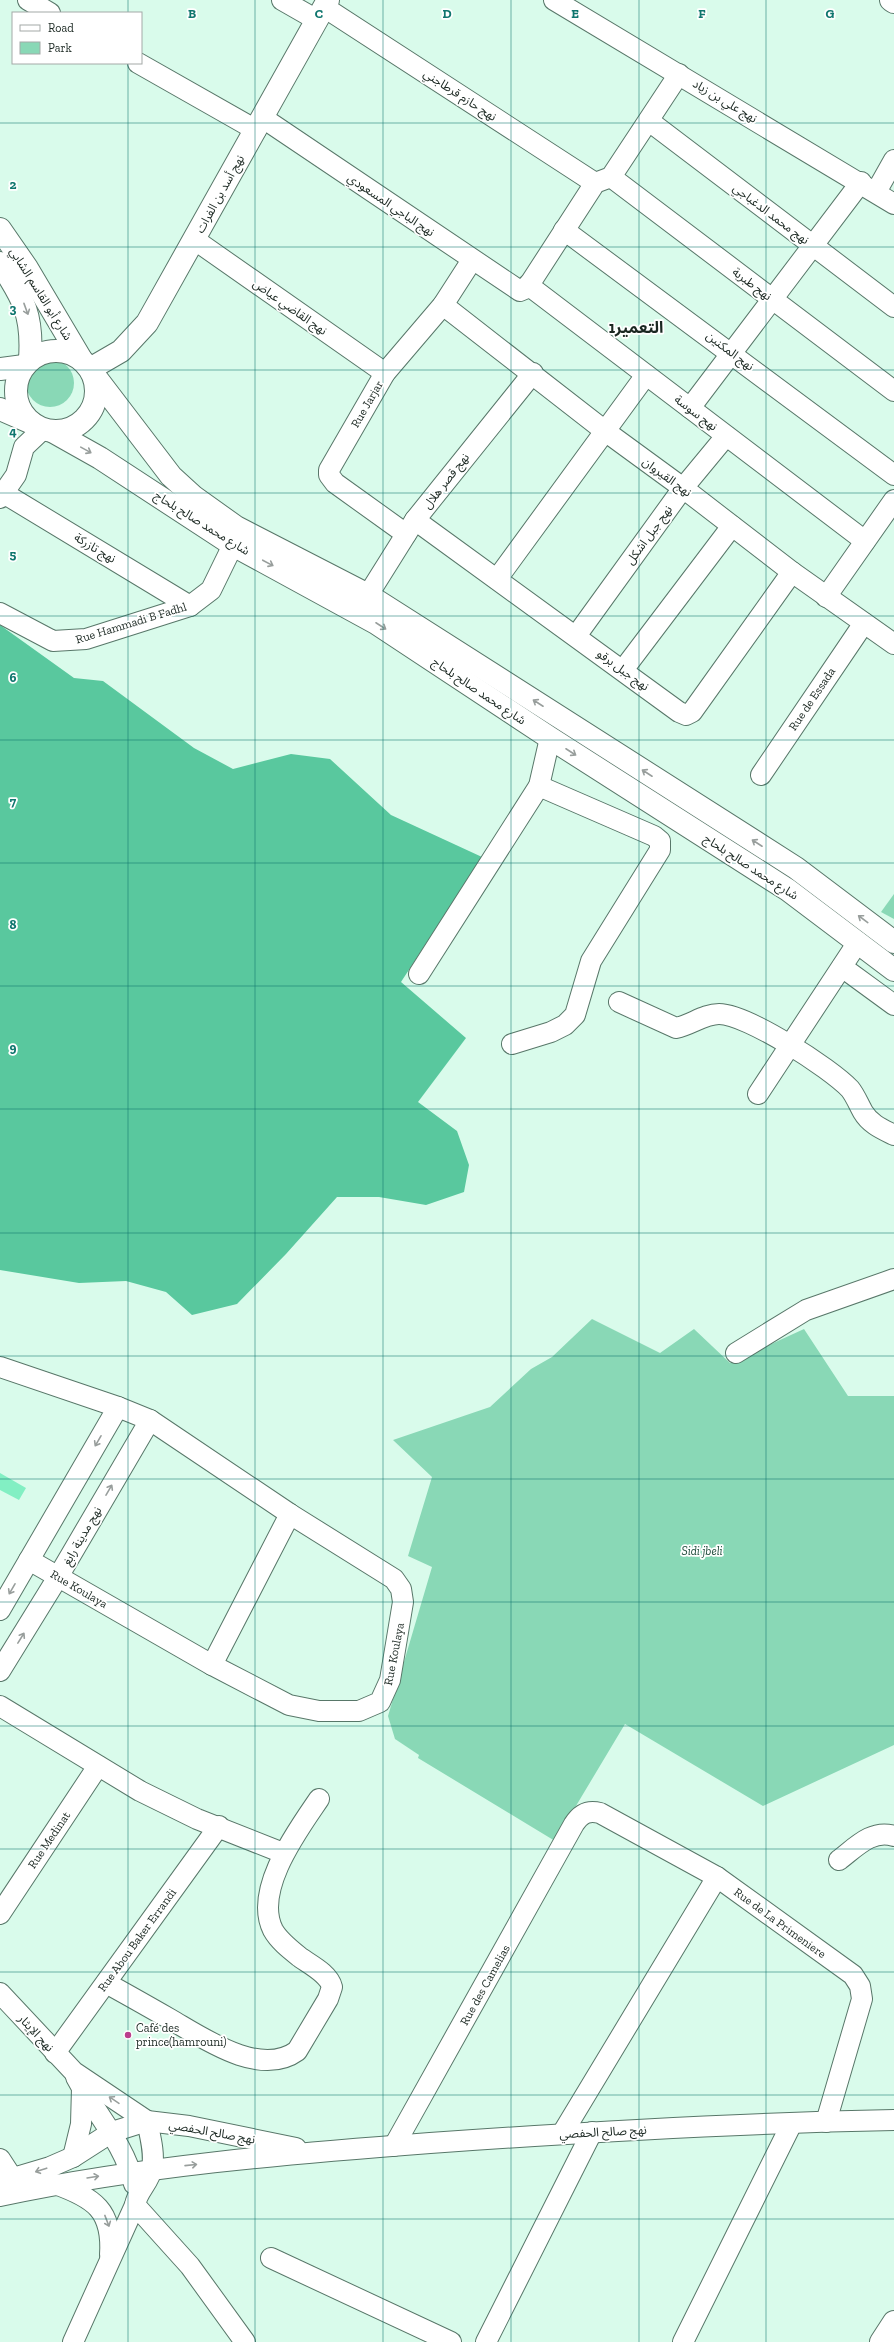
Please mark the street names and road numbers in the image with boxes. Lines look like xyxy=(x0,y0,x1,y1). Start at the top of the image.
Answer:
street label: نهج حازم قرطاجني xyxy=(419,66,499,126)
street label: نهج علي بن زياد xyxy=(689,76,760,128)
street label: نهج أسد بن الفرات xyxy=(192,152,249,236)
street label: نهج الباجي المسعودي xyxy=(343,171,437,242)
street label: نهج محمد الدغباجي xyxy=(728,181,812,249)
street label: شارع أبو القاسم الشابي xyxy=(4,245,76,344)
street label: نهج طبربة xyxy=(728,265,774,305)
street label: نهج القاضي عياض xyxy=(249,276,330,340)
street label: نهج المكنين xyxy=(702,329,757,375)
street label: Rue Jarjar xyxy=(348,378,387,431)
street label: نهج سوسة xyxy=(671,392,720,435)
street label: نهج قصر هلال xyxy=(420,451,474,513)
street label: نهج القيروان xyxy=(638,454,694,501)
street label: شارع محمد صالح بلحاج xyxy=(151,488,252,560)
street label: نهج جبل اشكل xyxy=(623,503,677,568)
street label: نهج تازركة xyxy=(71,530,118,568)
street label: Rue Hammadi B Fadhl xyxy=(74,599,188,647)
street label: نهج جبل برقو xyxy=(593,646,652,695)
street label: شارع محمد صالح بلحاج xyxy=(428,655,528,729)
street label: Rue de Essada xyxy=(786,665,838,733)
street label: شارع محمد صالح بلحاج xyxy=(700,831,801,904)
street label: نهج مدينة رابغ xyxy=(60,1504,106,1569)
street label: Rue Koulaya xyxy=(48,1567,110,1611)
street label: Rue Koulaya xyxy=(381,1621,407,1687)
street label: Rue Medinat xyxy=(25,1808,73,1871)
street label: Rue Abou Baker Errandi xyxy=(95,1885,179,1994)
street label: Rue de La Primeniere xyxy=(731,1885,829,1961)
street label: Rue des Camelias xyxy=(457,1942,513,2028)
street label: نهج الإيثار xyxy=(13,2011,57,2056)
street label: نهج صالح الحفصي xyxy=(167,2118,256,2149)
street label: نهج صالح الحفصي xyxy=(559,2123,647,2144)

